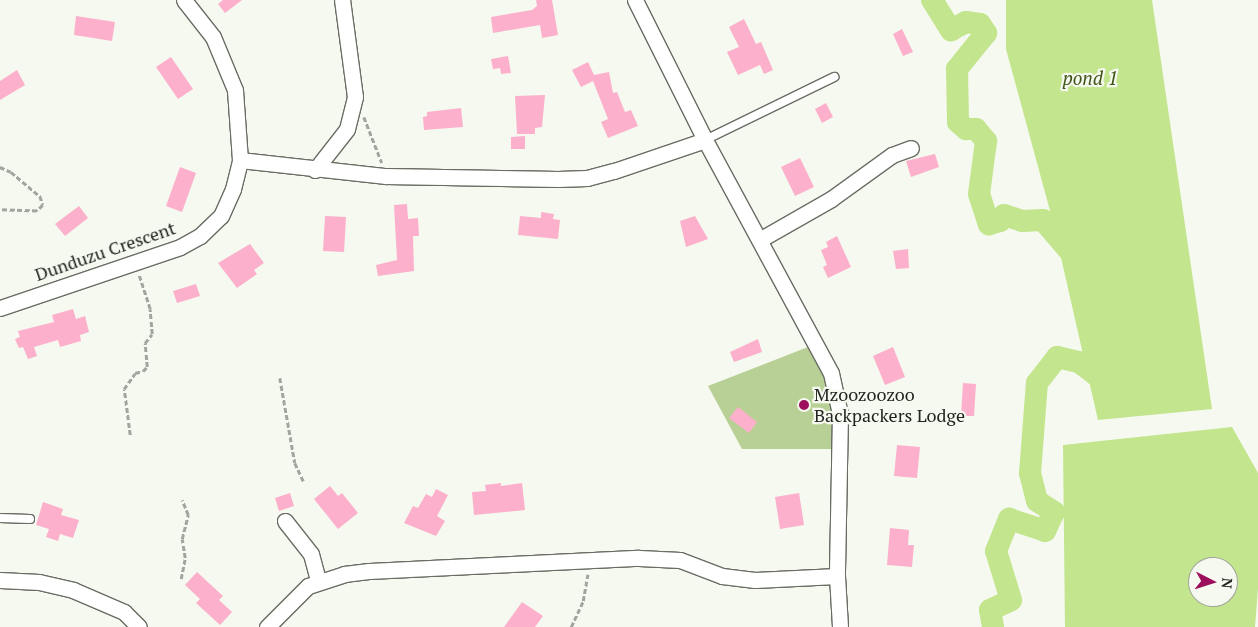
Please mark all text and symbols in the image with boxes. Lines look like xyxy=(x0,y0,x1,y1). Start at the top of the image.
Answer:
water label: pond 1 xyxy=(1062,67,1118,89)
street label: Dunduzu Crescent xyxy=(32,217,178,285)
place label: Mzoozoozoo Backpackers Lodge xyxy=(814,384,965,426)
marker: Mzoozoozoo Backpackers Lodge xyxy=(798,399,810,411)
north arrow xyxy=(1188,557,1238,607)
text: N xyxy=(1218,577,1237,589)

